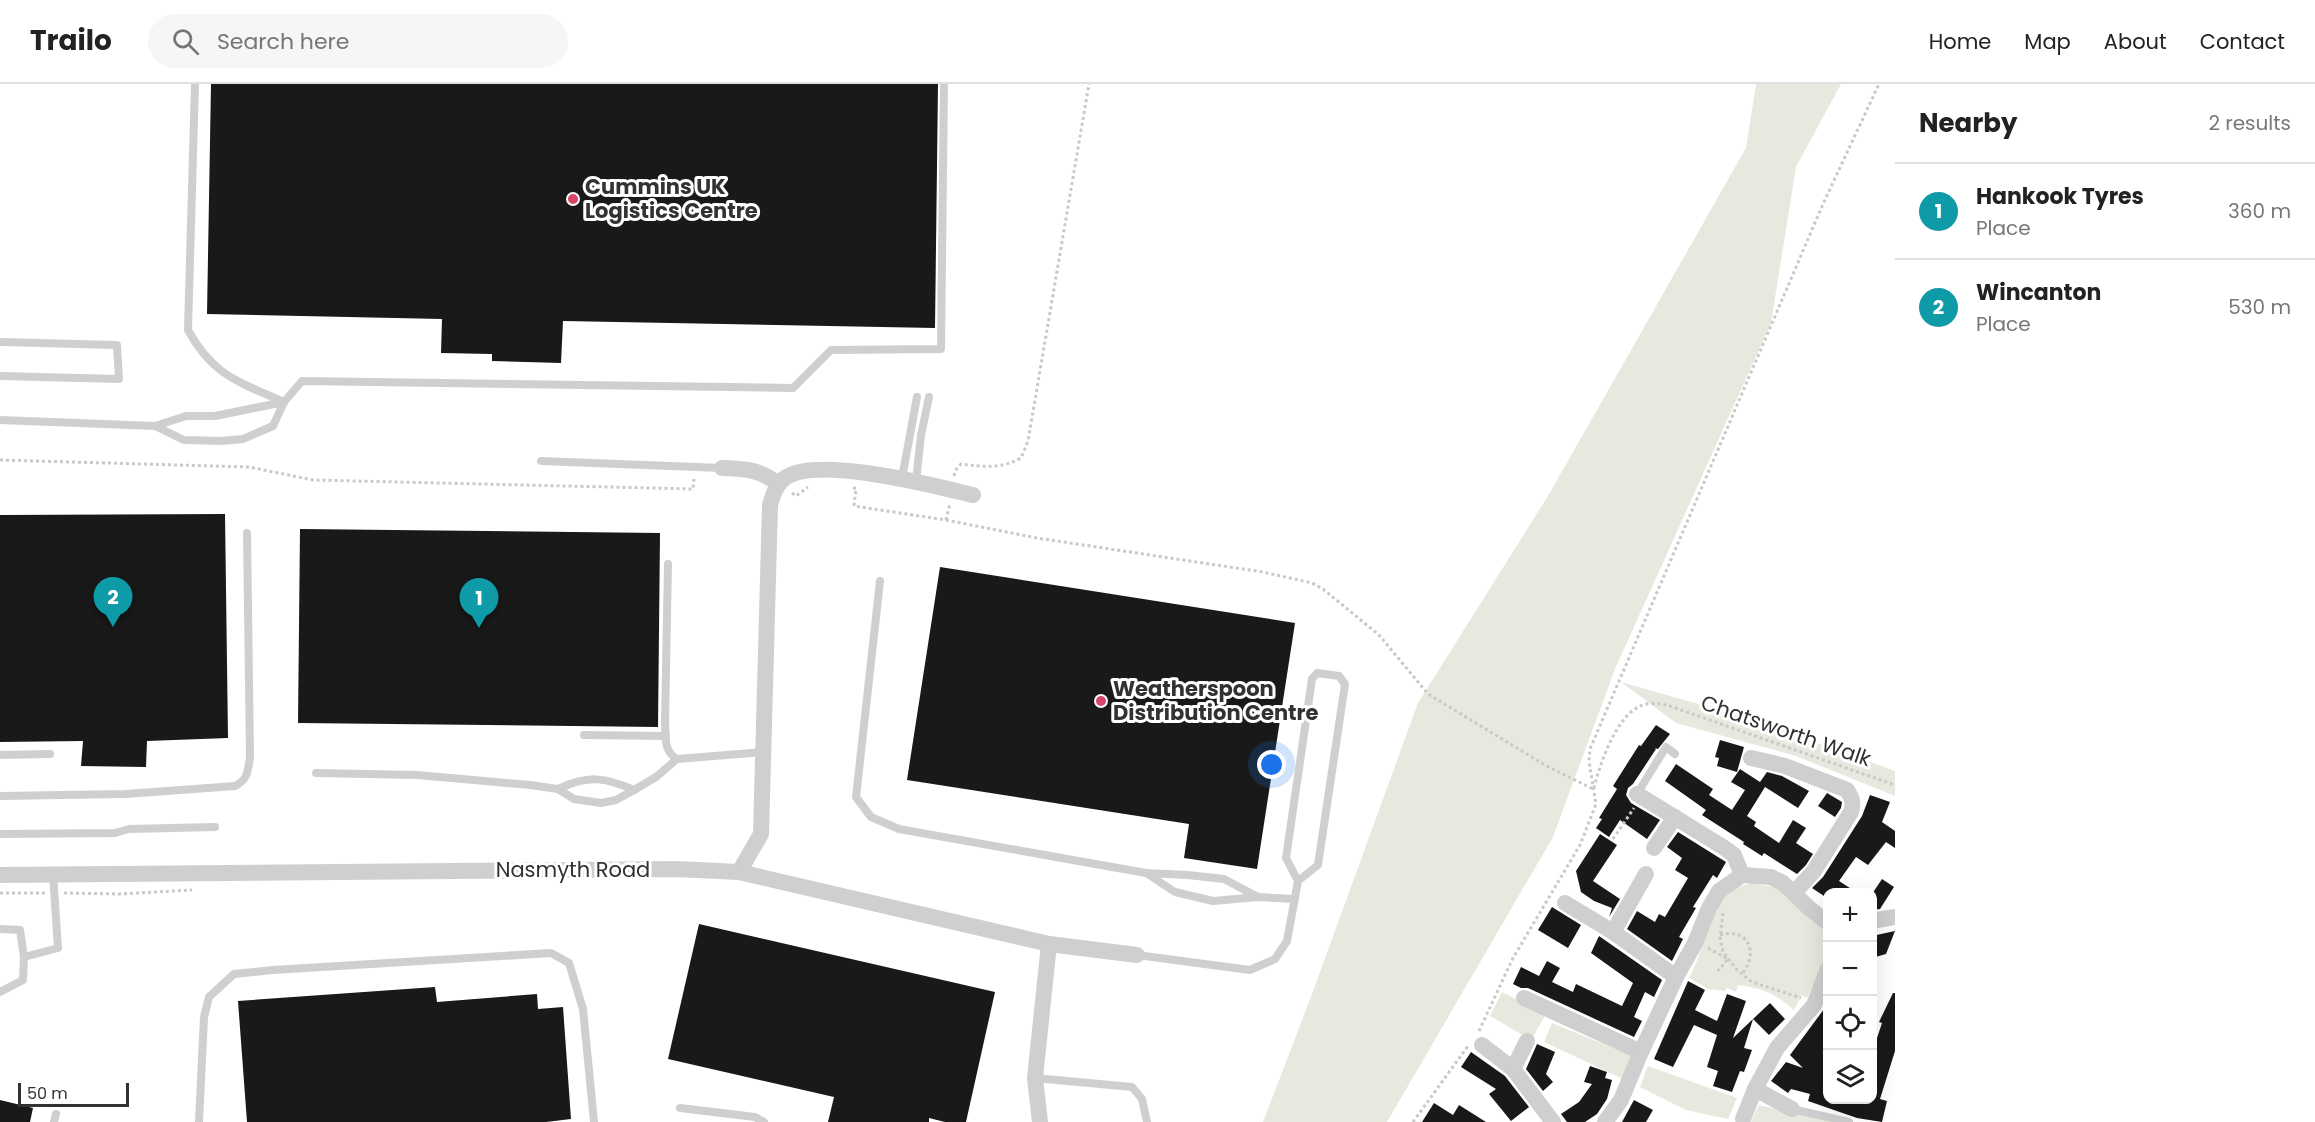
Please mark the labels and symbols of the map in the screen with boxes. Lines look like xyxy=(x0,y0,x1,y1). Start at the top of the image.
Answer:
place label: Cummins UK Logistics Centre xyxy=(585,172,758,225)
marker: Cummins UK Logistics Centre xyxy=(566,192,580,206)
pin: 2 xyxy=(94,578,132,627)
pin: 1 xyxy=(460,578,498,628)
place label: Weatherspoon Distribution Centre xyxy=(1113,674,1319,727)
street label: Chatsworth Walk xyxy=(1697,688,1875,773)
marker: Weatherspoon Distribution Centre xyxy=(1094,694,1108,708)
your location xyxy=(1257,750,1286,779)
street label: Nasmyth Road xyxy=(496,855,650,884)
scale bar xyxy=(18,1080,129,1108)

